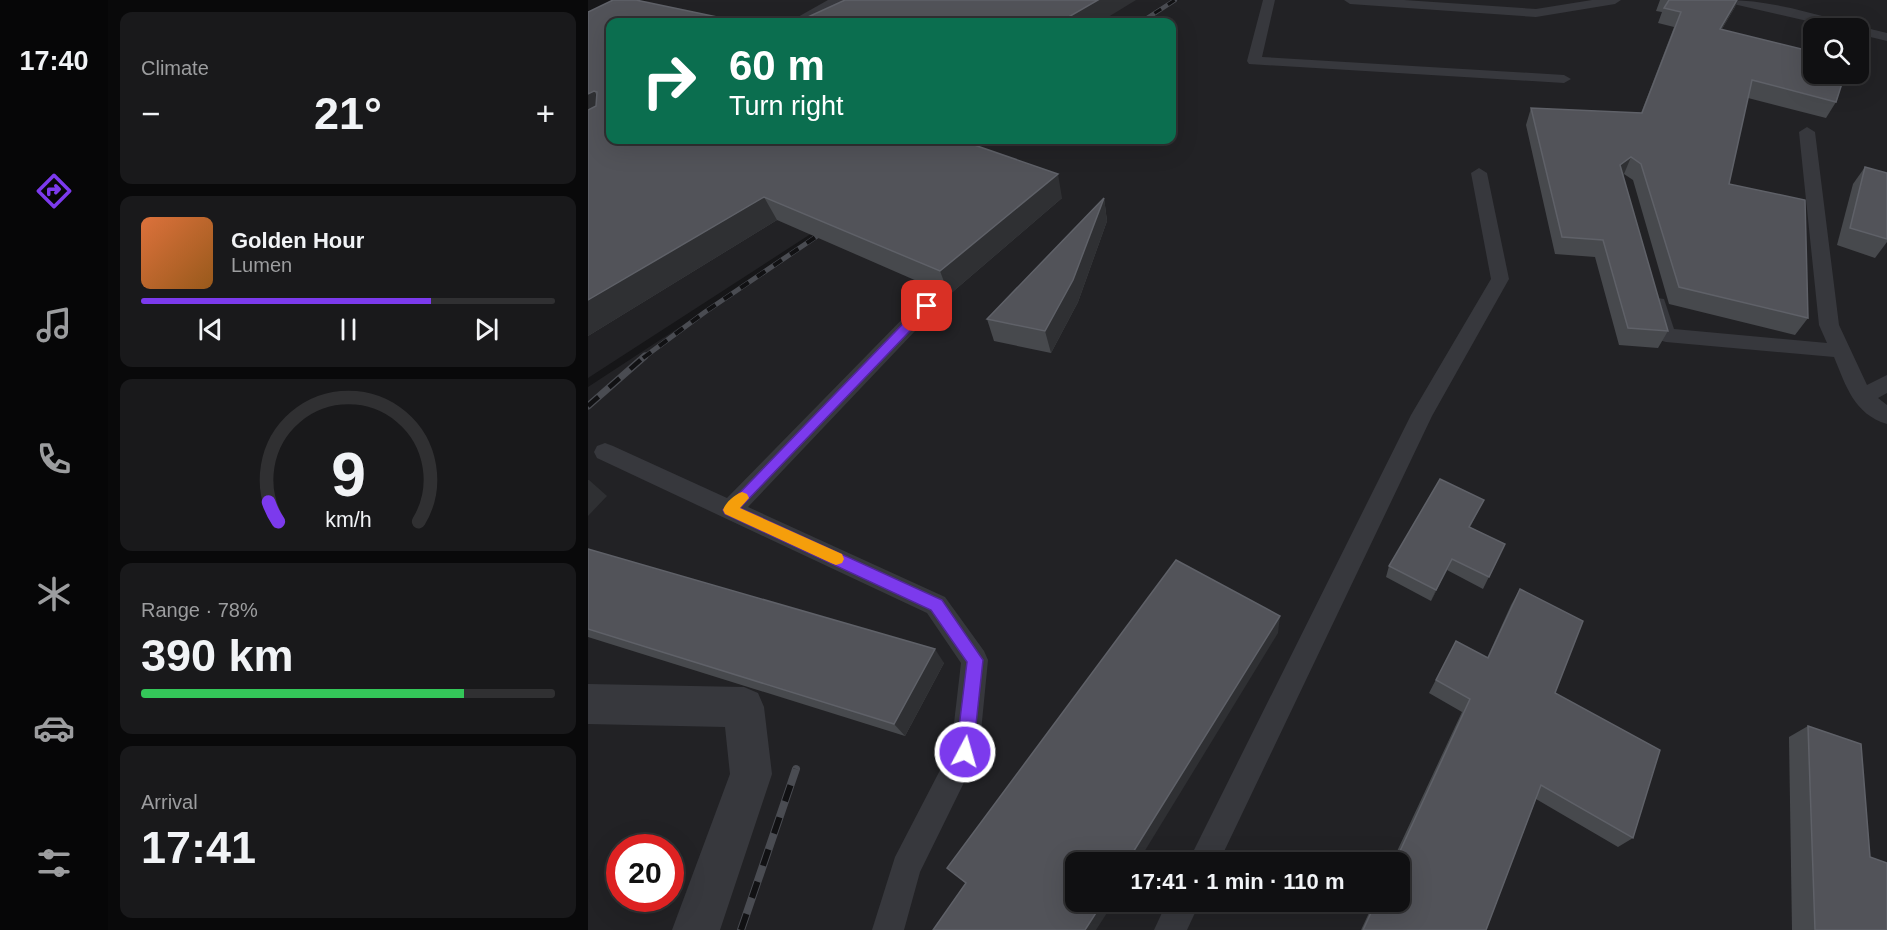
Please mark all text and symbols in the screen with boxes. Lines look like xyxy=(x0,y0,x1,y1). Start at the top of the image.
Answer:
map controls xyxy=(1803,18,1869,84)
button: search xyxy=(1803,18,1869,84)
icon: right xyxy=(630,42,708,120)
text: 60 m xyxy=(729,42,825,89)
text: 17:40 xyxy=(19,46,89,76)
text: Climate xyxy=(141,57,209,79)
text: 21° xyxy=(314,88,382,139)
text: Turn right xyxy=(729,91,844,121)
text: − xyxy=(141,95,160,132)
text: + xyxy=(536,95,555,132)
icon: directions xyxy=(33,170,75,212)
text: Golden Hour xyxy=(231,228,364,253)
text: Lumen xyxy=(231,254,292,276)
pin xyxy=(901,280,952,331)
icon: arrive xyxy=(910,289,943,322)
icon: music xyxy=(33,304,75,346)
icon: previous xyxy=(194,313,227,346)
icon: pause xyxy=(332,313,365,346)
icon: next xyxy=(470,313,503,346)
icon: phone xyxy=(33,438,75,480)
text: 9 xyxy=(331,440,365,509)
text: km/h xyxy=(325,508,371,532)
icon: climate xyxy=(33,573,75,615)
text: Range · 78% xyxy=(141,599,258,621)
text: 390 km xyxy=(141,630,294,681)
icon: car xyxy=(33,707,75,749)
position arrow xyxy=(933,720,997,784)
text: Arrival xyxy=(141,791,198,813)
text: 17:41 xyxy=(141,822,256,873)
speed limit sign: 20 xyxy=(606,834,684,912)
icon: filters xyxy=(33,842,75,884)
text: 17:41 · 1 min · 110 m xyxy=(1131,869,1345,894)

